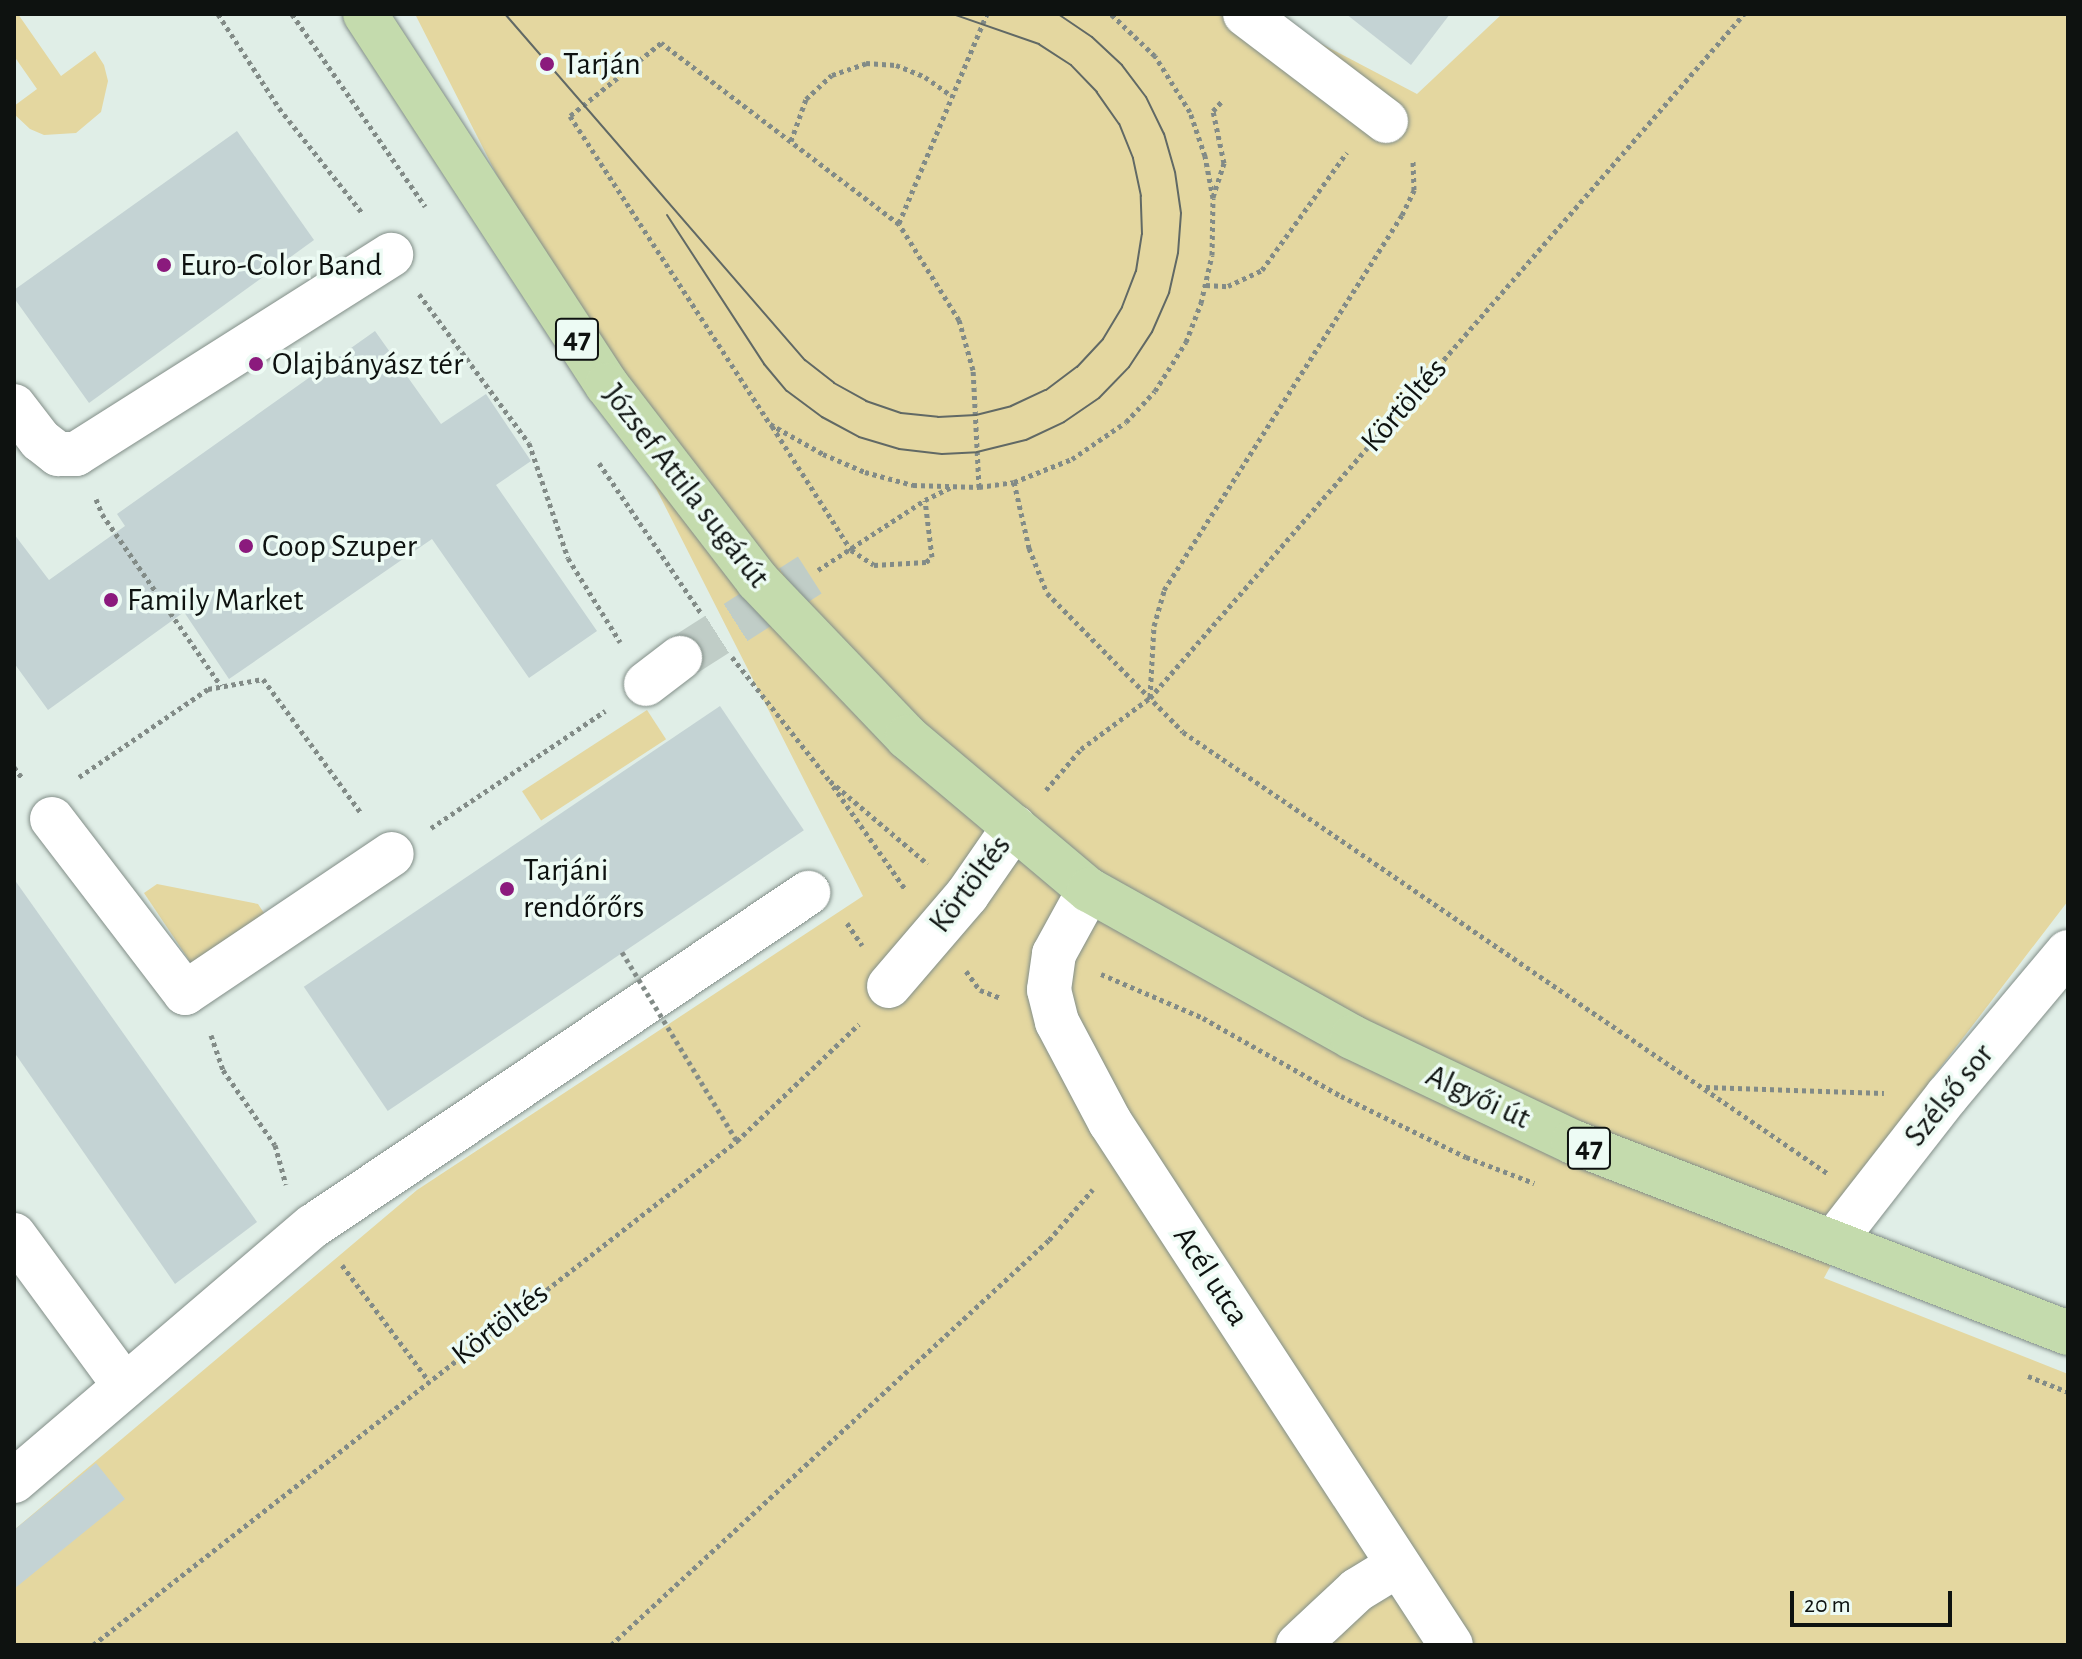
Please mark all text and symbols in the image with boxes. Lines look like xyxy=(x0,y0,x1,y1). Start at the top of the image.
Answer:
place label: Tarján xyxy=(563,45,641,83)
marker: Tarján xyxy=(538,55,556,73)
place label: Euro-Color Band xyxy=(180,246,382,284)
marker: Euro-Color Band xyxy=(155,256,173,274)
road number: 47 xyxy=(553,313,601,365)
place label: Olajbányász tér xyxy=(272,345,463,383)
street label: Körtöltés xyxy=(1353,350,1455,460)
marker: Olajbányász tér xyxy=(247,355,265,373)
street label: József Attila sugárút xyxy=(595,376,777,596)
place label: Coop Szuper xyxy=(262,527,417,565)
marker: Coop Szuper xyxy=(237,537,255,555)
place label: Family Market xyxy=(127,581,303,619)
marker: Family Market xyxy=(102,591,120,609)
street label: Körtöltés xyxy=(921,828,1019,940)
place label: Tarjáni rendőrőrs xyxy=(523,852,644,927)
marker: Tarjáni rendőrőrs xyxy=(498,880,516,898)
street label: Szélső sor xyxy=(1896,1036,2002,1154)
street label: Algyői út xyxy=(1420,1056,1536,1138)
road number: 47 xyxy=(1565,1122,1613,1174)
street label: Acél utca xyxy=(1165,1219,1257,1333)
street label: Körtöltés xyxy=(444,1274,556,1374)
scale bar xyxy=(1794,1575,1956,1625)
text: 20 m xyxy=(1804,1593,1851,1617)

